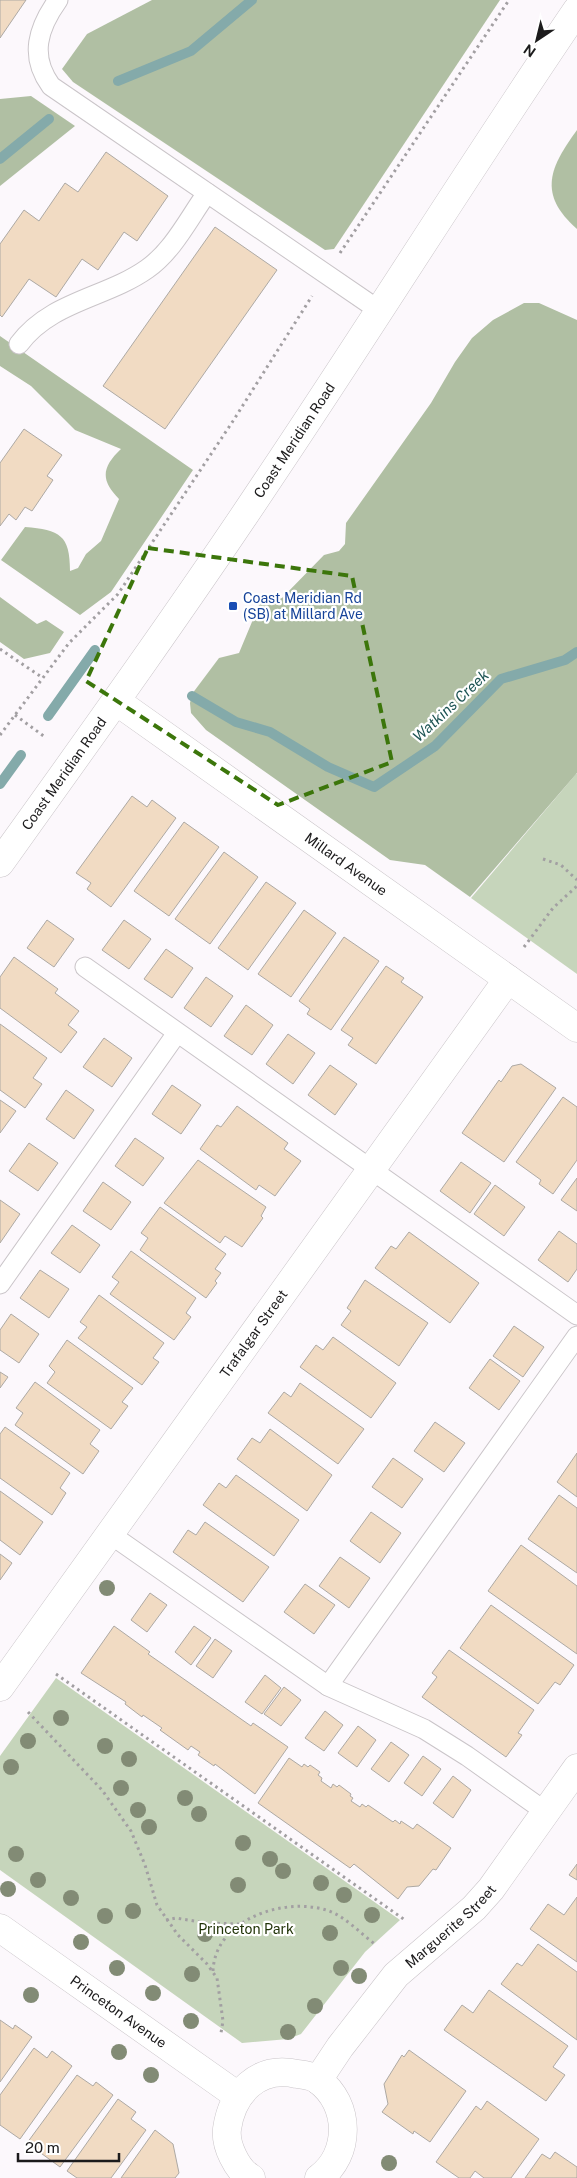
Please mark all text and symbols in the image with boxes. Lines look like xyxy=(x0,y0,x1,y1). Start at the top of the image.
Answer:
north arrow xyxy=(512,15,562,65)
text: N xyxy=(520,41,539,60)
street label: Coast Meridian Road xyxy=(250,380,338,501)
place label: Coast Meridian Rd (SB) at Millard Ave xyxy=(243,590,363,622)
marker: Coast Meridian Rd (SB) at Millard Ave xyxy=(227,600,239,612)
water label: Watkins Creek xyxy=(409,666,493,745)
street label: Coast Meridian Road xyxy=(18,714,110,833)
street label: Millard Avenue xyxy=(302,830,390,899)
street label: Trafalgar Street xyxy=(217,1286,291,1381)
street label: Marguerite Street xyxy=(402,1882,499,1971)
park label: Princeton Park xyxy=(198,1921,294,1937)
street label: Princeton Avenue xyxy=(67,1972,170,2051)
scale bar xyxy=(18,2130,119,2162)
text: 20 m xyxy=(25,2139,60,2156)

